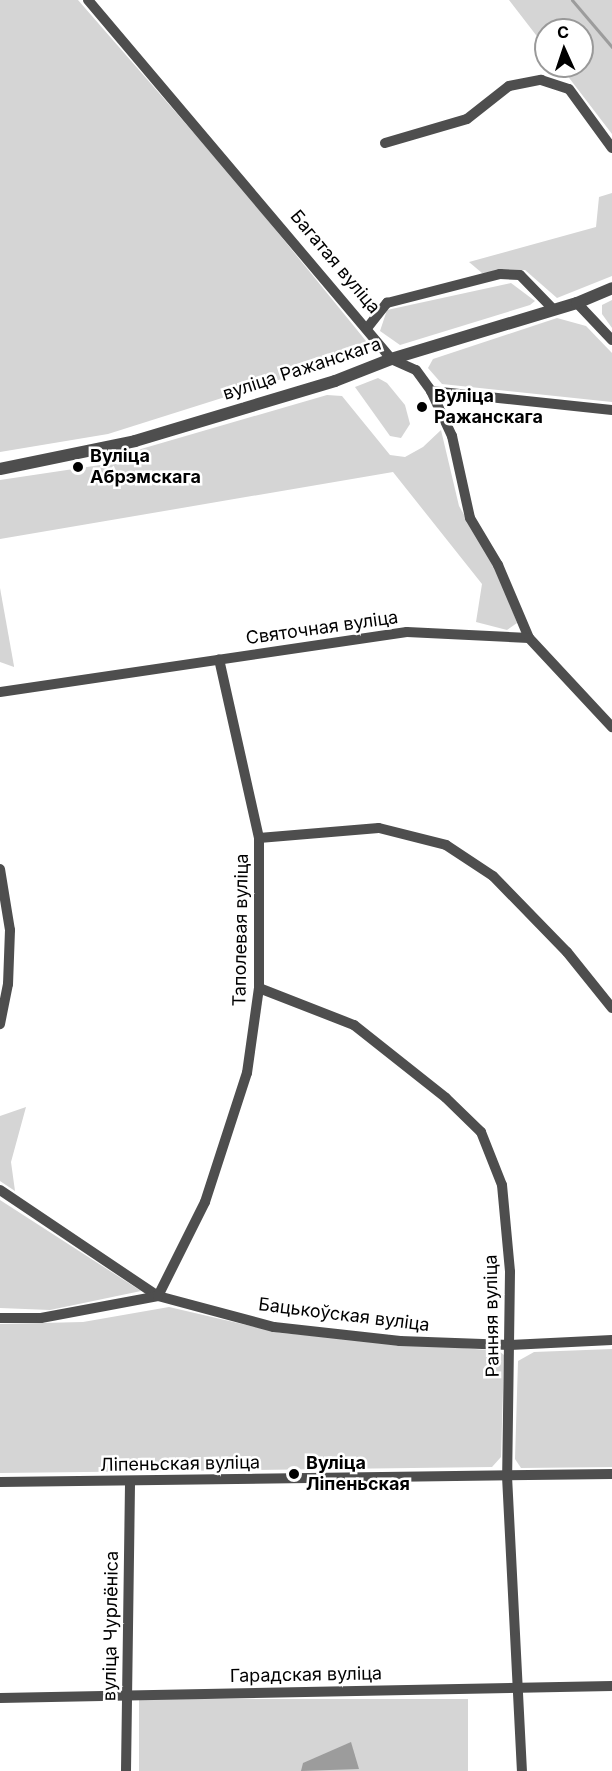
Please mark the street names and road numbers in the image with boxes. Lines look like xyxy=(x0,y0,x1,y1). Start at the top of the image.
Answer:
street label: Багатая вуліца xyxy=(286,206,384,318)
street label: вуліца Ражанскага xyxy=(220,333,384,405)
street label: Святочная вуліца xyxy=(244,607,400,649)
street label: Таполевая вуліца xyxy=(229,853,253,1007)
street label: Ранняя вуліца xyxy=(480,1254,504,1378)
street label: Бацькоўская вуліца xyxy=(257,1294,431,1336)
street label: Ліпеньская вуліца xyxy=(100,1452,260,1476)
street label: вуліца Чурлёніса xyxy=(99,1551,123,1701)
street label: Гарадская вуліца xyxy=(230,1663,382,1687)

